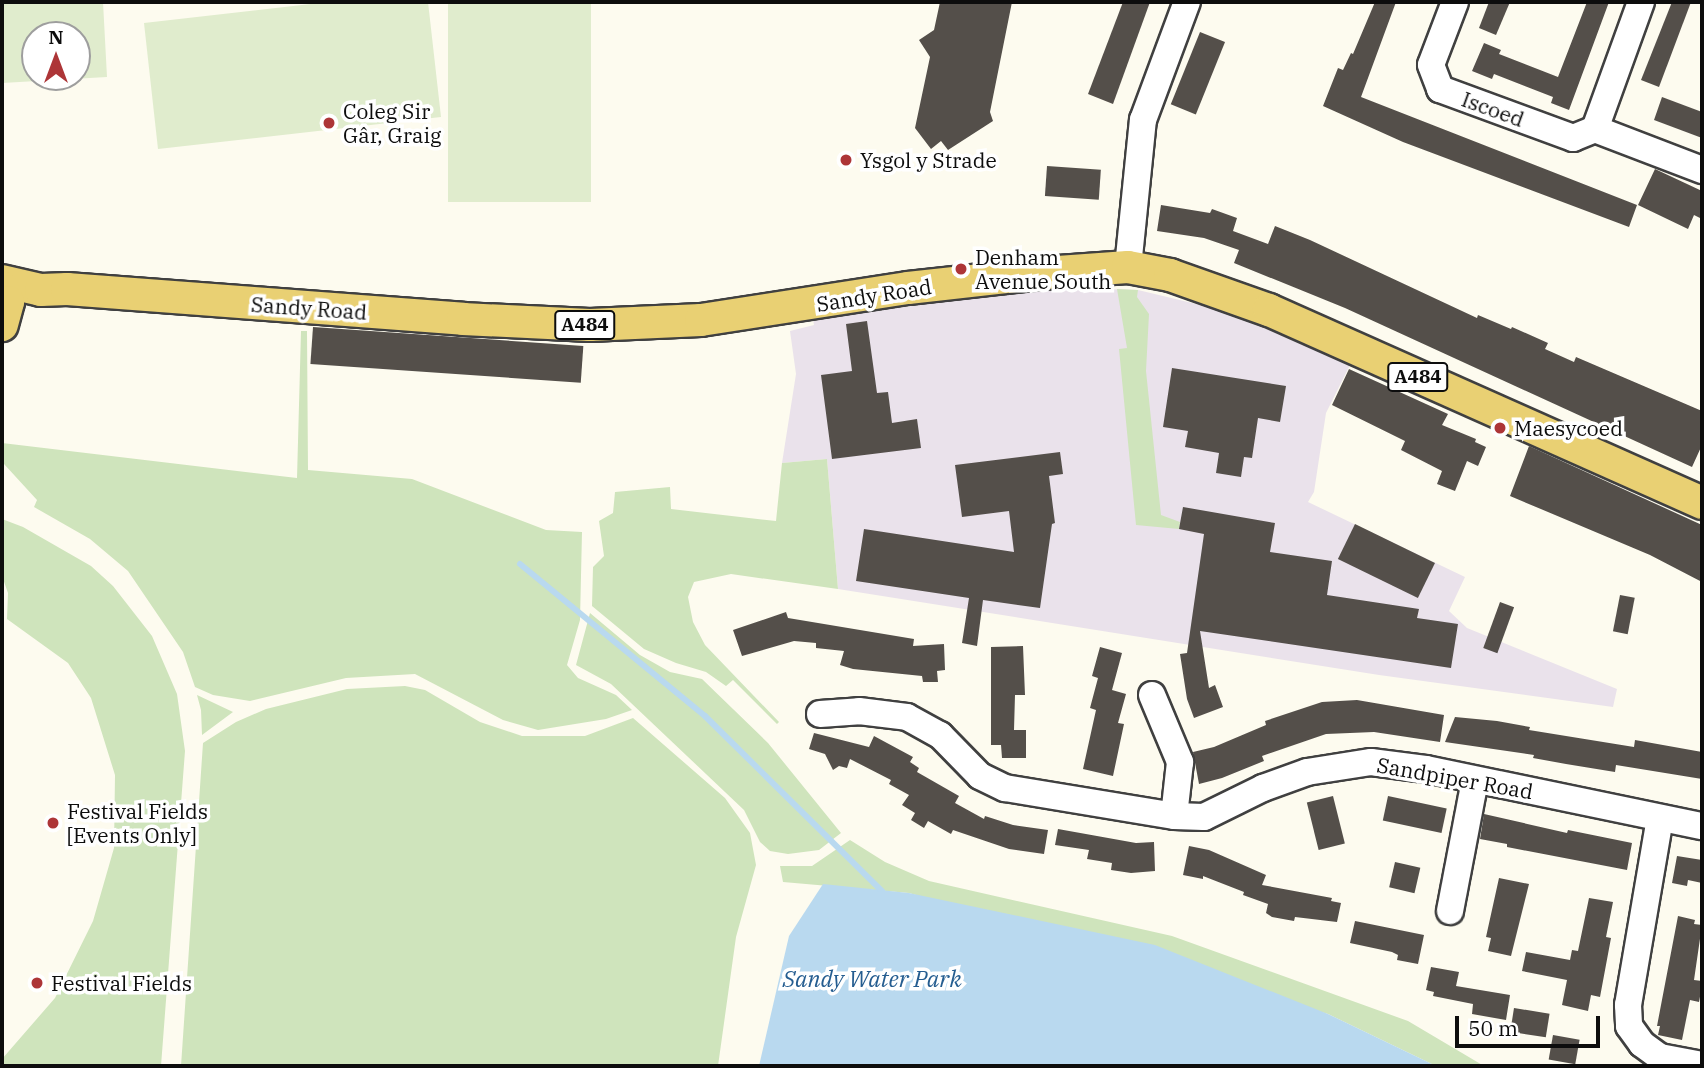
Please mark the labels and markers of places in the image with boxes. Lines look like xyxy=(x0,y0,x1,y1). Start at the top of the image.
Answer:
place label: Coleg Sir Gâr, Graig xyxy=(343,98,441,148)
marker: Coleg Sir Gâr, Graig xyxy=(321,115,337,131)
place label: Ysgol y Strade xyxy=(860,147,997,173)
marker: Ysgol y Strade xyxy=(838,152,854,168)
place label: Denham Avenue South xyxy=(975,244,1111,294)
marker: Denham Avenue South xyxy=(953,261,969,277)
place label: Maesycoed xyxy=(1514,415,1623,441)
marker: Maesycoed xyxy=(1492,420,1508,436)
place label: Festival Fields [Events Only] xyxy=(67,798,208,848)
marker: Festival Fields [Events Only] xyxy=(45,815,61,831)
place label: Festival Fields xyxy=(51,970,192,996)
marker: Festival Fields xyxy=(29,975,45,991)

